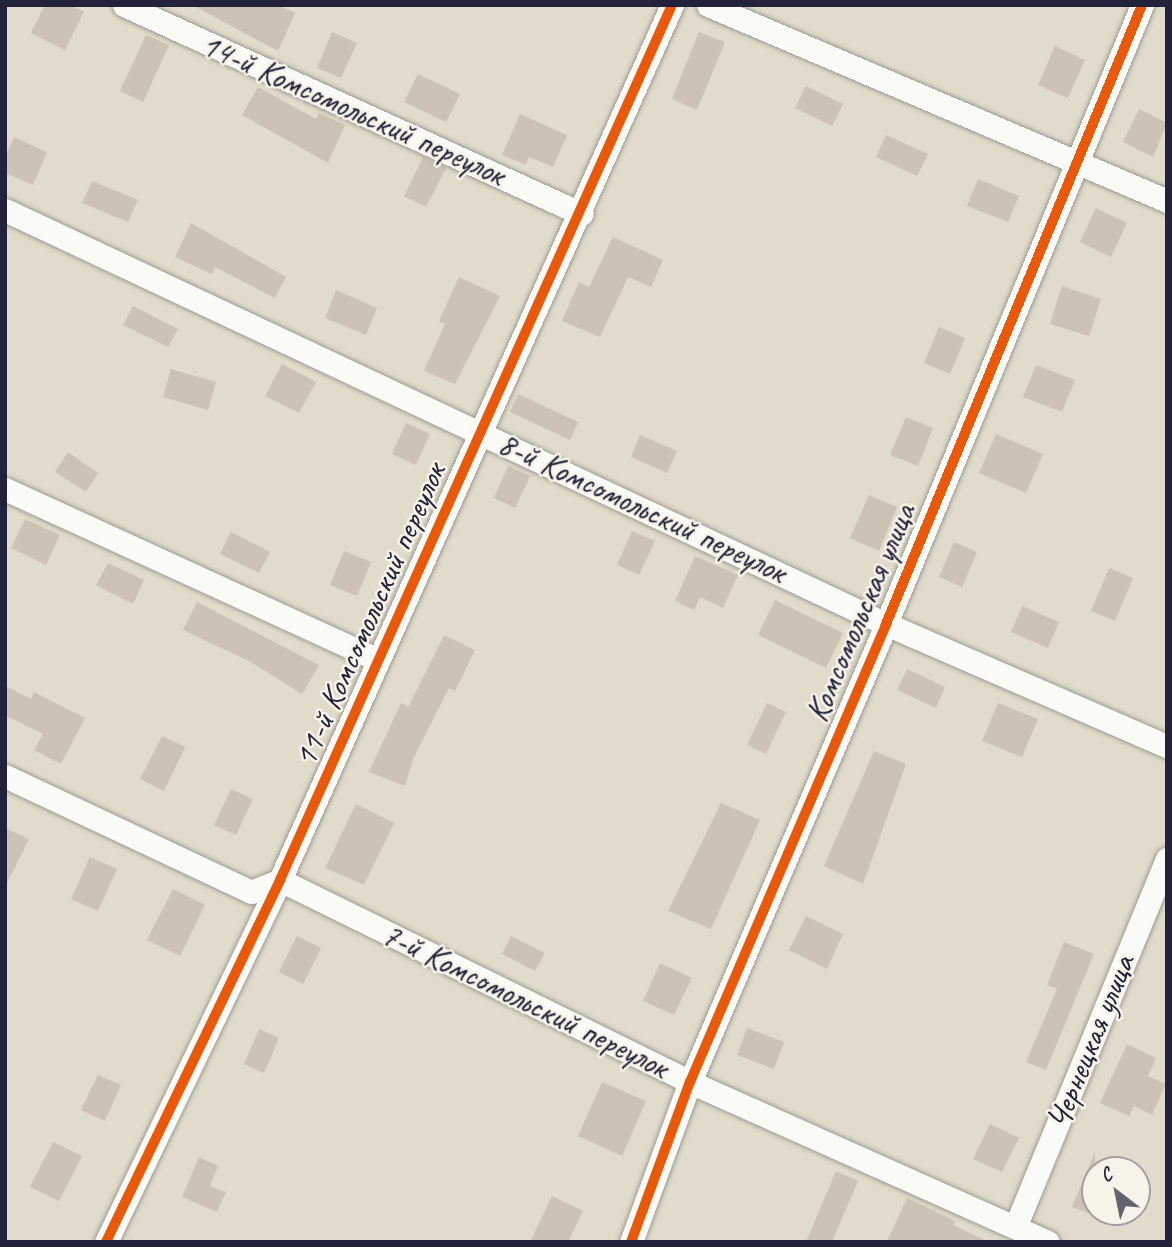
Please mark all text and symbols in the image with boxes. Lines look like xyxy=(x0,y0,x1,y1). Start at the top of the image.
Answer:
street label: 14-й Комсомольский переулок xyxy=(195,25,511,195)
street label: 8-й Комсомольский переулок xyxy=(492,424,792,592)
street label: 11-й Комсомольский переулок xyxy=(285,457,455,773)
street label: Комсомольская улица xyxy=(797,497,925,729)
street label: 7-й Комсомольский переулок xyxy=(376,915,674,1087)
street label: Чернецкая улица xyxy=(1038,948,1144,1136)
north arrow xyxy=(1081,1156,1151,1226)
text: С xyxy=(1096,1162,1116,1188)

